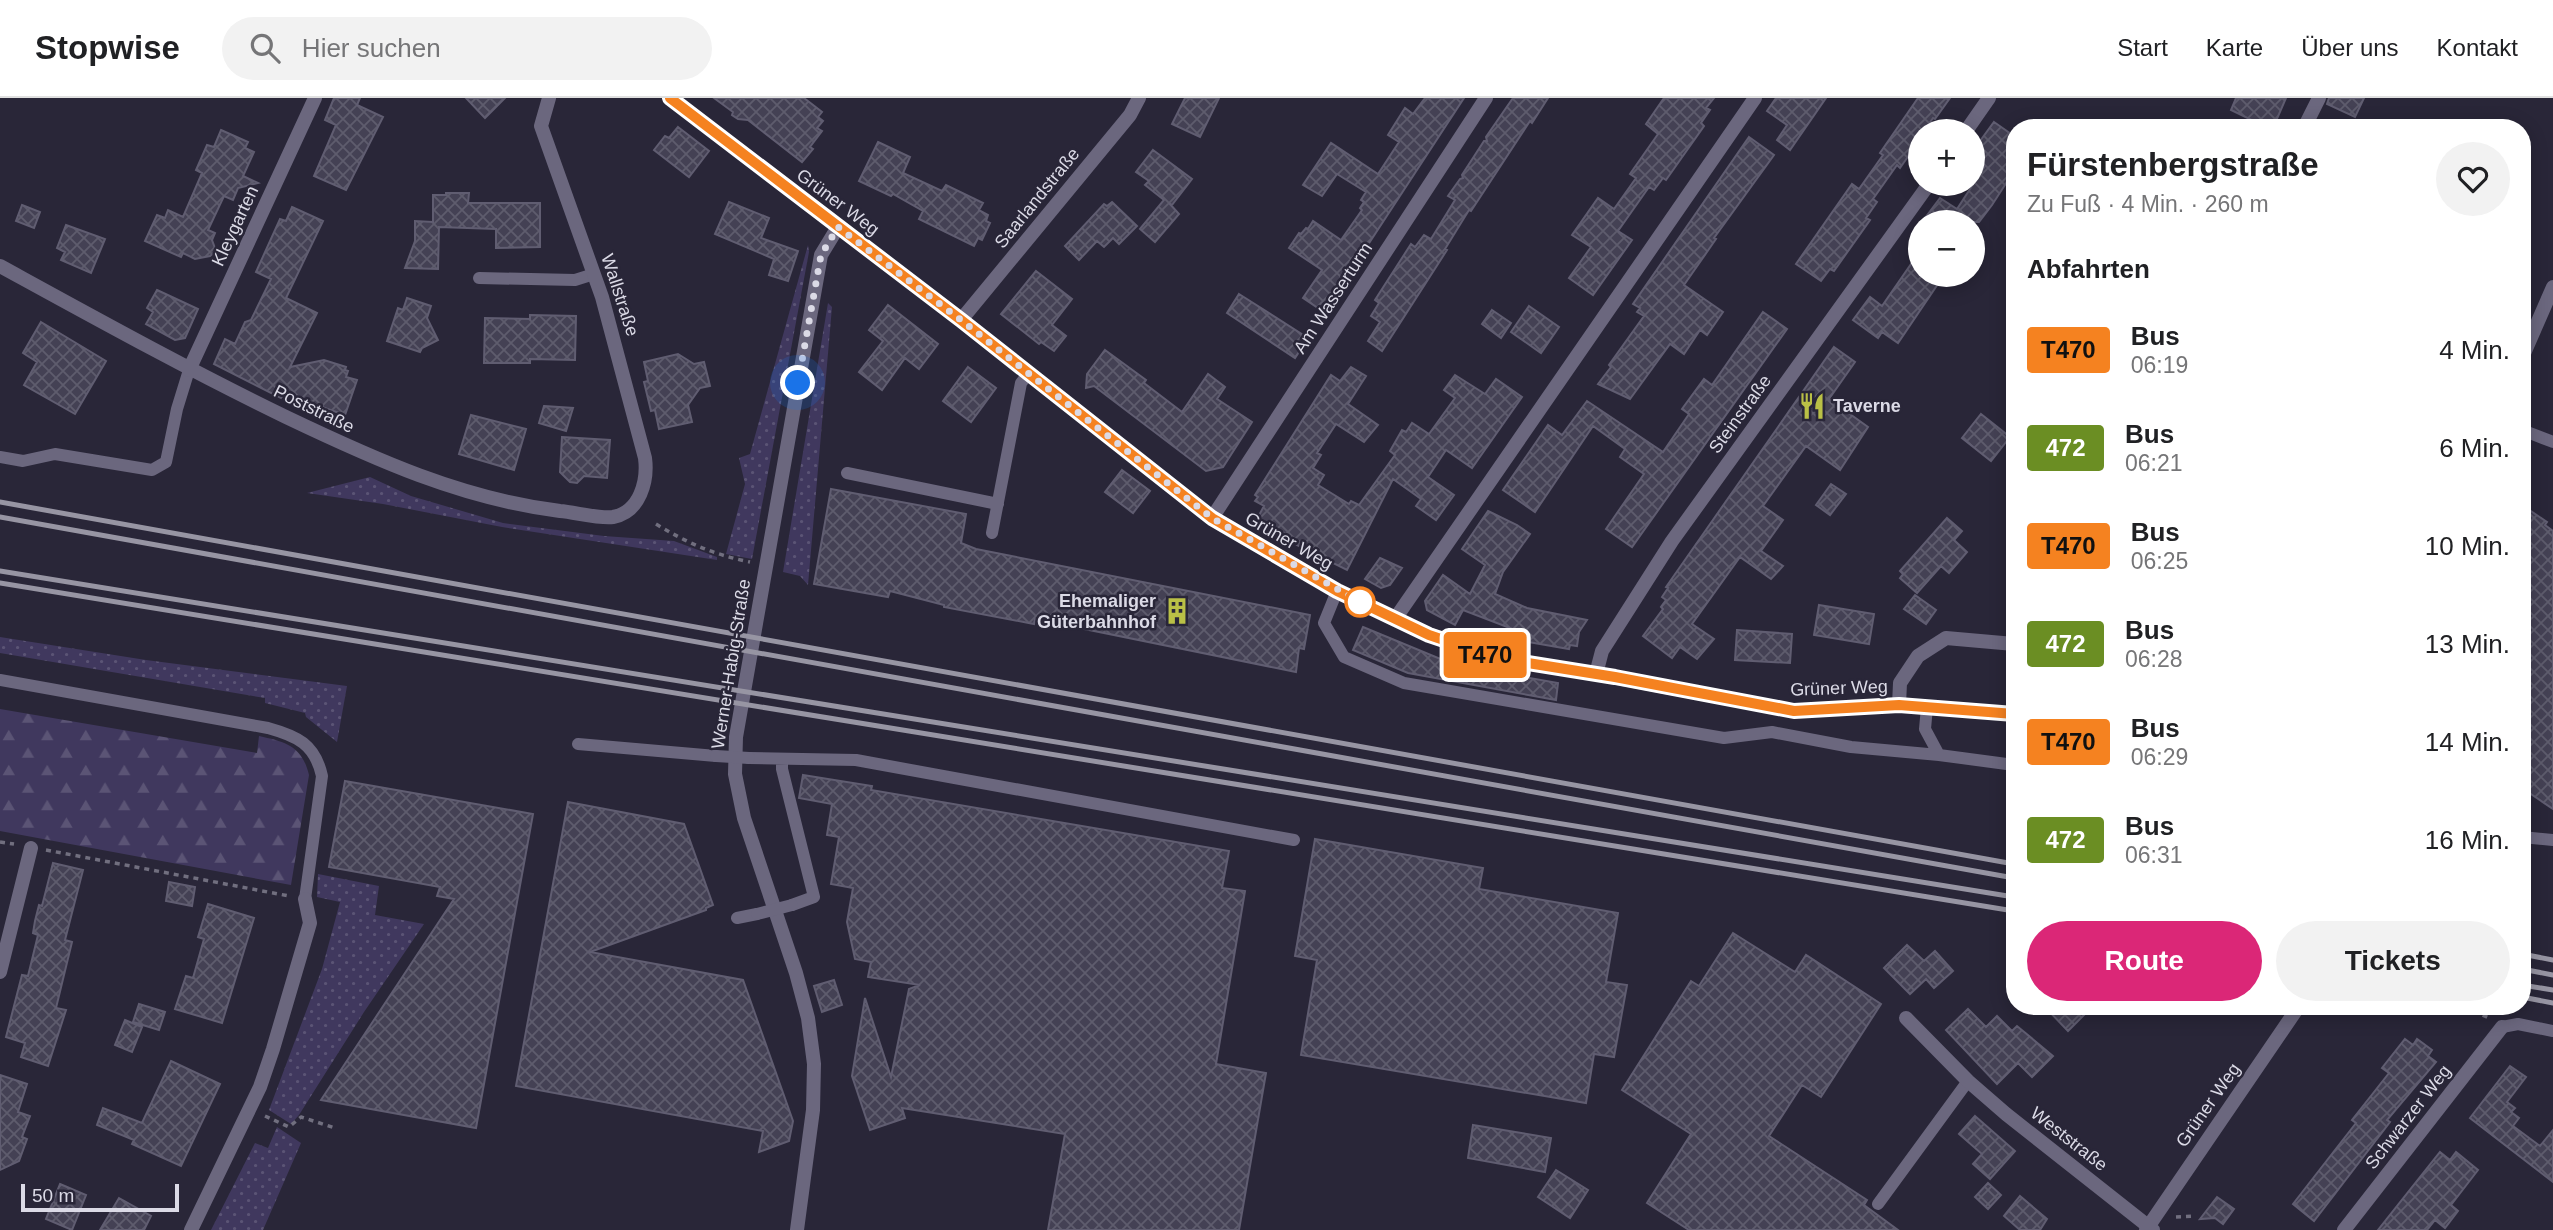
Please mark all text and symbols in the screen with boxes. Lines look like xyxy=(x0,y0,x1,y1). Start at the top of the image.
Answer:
search box xyxy=(222,17,712,80)
text: Stopwise xyxy=(35,29,180,66)
icon: search xyxy=(246,29,284,67)
text: Hier suchen xyxy=(302,33,441,63)
text: Start xyxy=(2117,34,2168,61)
text: Karte xyxy=(2206,34,2263,61)
text: Über uns xyxy=(2301,34,2399,61)
text: Kontakt xyxy=(2437,34,2518,61)
map controls xyxy=(1908,119,1985,287)
button: + xyxy=(1908,119,1985,196)
button: heart xyxy=(2436,142,2510,216)
street label: Saarlandstraße xyxy=(991,144,1083,252)
text: Fürstenbergstraße xyxy=(2027,146,2319,183)
street label: Grüner Weg xyxy=(793,165,883,239)
street label: Kleygarten xyxy=(208,183,262,269)
text: Zu Fuß · 4 Min. · 260 m xyxy=(2027,191,2269,217)
button: − xyxy=(1908,210,1985,287)
street label: Am Wasserturm xyxy=(1290,239,1376,357)
street label: Wallstraße xyxy=(597,251,643,339)
text: Abfahrten xyxy=(2027,254,2150,284)
text: Bus xyxy=(2131,321,2180,351)
text: 4 Min. xyxy=(2439,335,2510,365)
text: T470 xyxy=(2041,336,2096,363)
text: 06:19 xyxy=(2131,352,2188,378)
your location xyxy=(780,365,815,400)
street label: Steinstraße xyxy=(1705,371,1775,457)
street label: Poststraße xyxy=(271,381,357,437)
restaurant icon: Taverne xyxy=(1797,391,1827,421)
place label: Taverne xyxy=(1833,396,1901,416)
text: Bus xyxy=(2125,419,2174,449)
text: 6 Min. xyxy=(2439,433,2510,463)
text: 472 xyxy=(2045,434,2086,461)
text: 06:21 xyxy=(2125,450,2183,476)
street label: Grüner Weg xyxy=(1242,508,1336,574)
text: Bus xyxy=(2131,517,2180,547)
text: 10 Min. xyxy=(2425,531,2510,561)
text: T470 xyxy=(2041,532,2096,559)
text: 06:25 xyxy=(2131,548,2188,574)
street label: Werner-Habig-Straße xyxy=(708,578,754,750)
unlabelled marker xyxy=(1345,587,1375,617)
place label: Ehemaliger Güterbahnhof xyxy=(1037,591,1157,632)
building icon: Ehemaliger Güterbahnhof xyxy=(1162,596,1192,626)
text: Bus xyxy=(2125,615,2174,645)
text: 13 Min. xyxy=(2425,629,2510,659)
text: 472 xyxy=(2045,630,2086,657)
line badge: T470 xyxy=(1436,632,1534,678)
text: T470 xyxy=(1458,641,1512,668)
text: 06:28 xyxy=(2125,646,2183,672)
street label: Grüner Weg xyxy=(1790,676,1888,700)
text: Bus xyxy=(2131,713,2180,743)
text: 14 Min. xyxy=(2425,727,2510,757)
text: T470 xyxy=(2041,728,2096,755)
text: 06:29 xyxy=(2131,744,2188,770)
text: Bus xyxy=(2125,811,2174,841)
text: 16 Min. xyxy=(2425,825,2510,855)
text: 472 xyxy=(2045,826,2086,853)
text: 06:31 xyxy=(2125,842,2183,868)
button: Route xyxy=(2027,921,2262,1001)
button: Tickets xyxy=(2276,921,2510,1001)
street label: Grüner Weg xyxy=(2172,1059,2244,1151)
street label: Schwarzer Weg xyxy=(2361,1061,2455,1173)
street label: Weststraße xyxy=(2027,1103,2111,1175)
scale bar xyxy=(21,1181,178,1213)
text: 50 m xyxy=(32,1185,74,1206)

